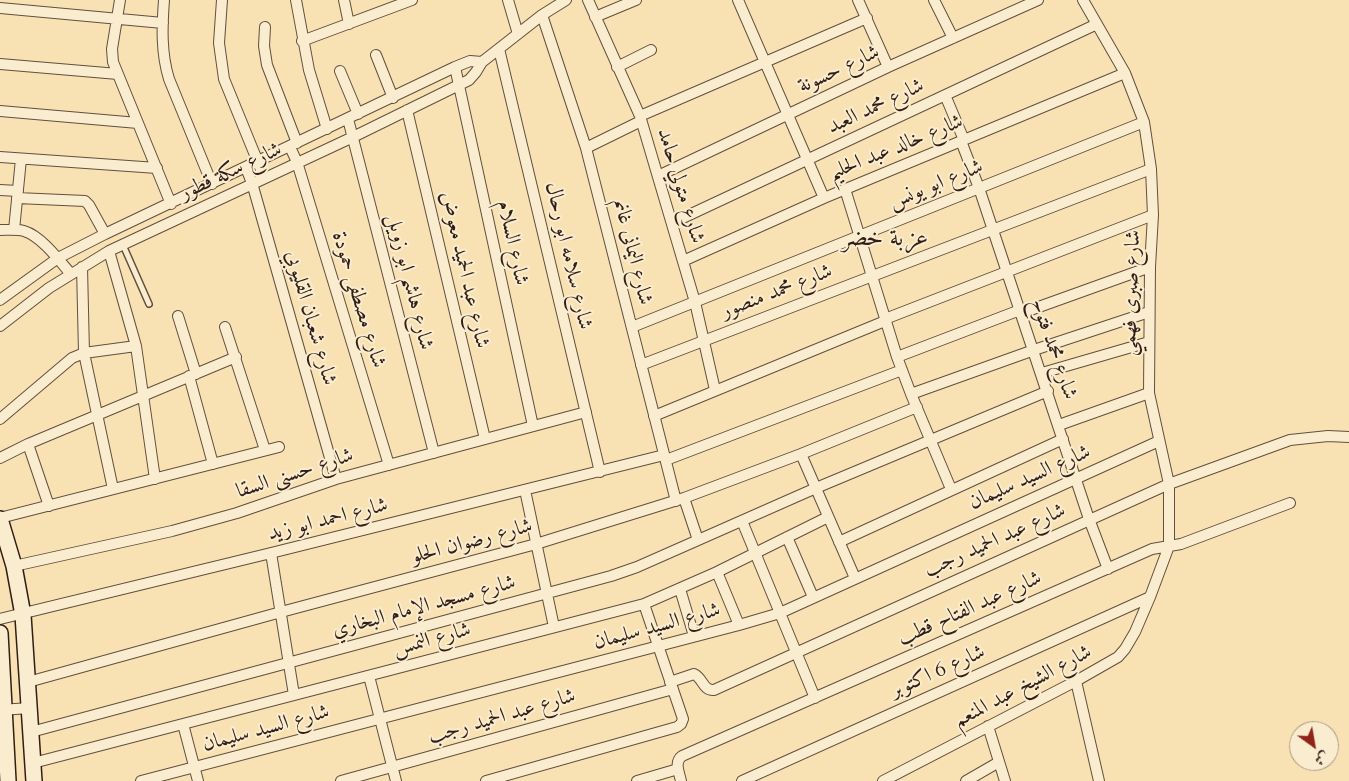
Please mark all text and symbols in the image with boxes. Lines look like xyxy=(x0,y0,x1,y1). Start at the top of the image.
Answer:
street label: شارع حسونة xyxy=(794,40,884,100)
street label: شارع محمد العبد xyxy=(824,74,928,140)
street label: شارع خالد عبد الحليم xyxy=(825,110,967,186)
street label: شارع متولي حامد xyxy=(651,125,709,247)
street label: شارع سكة قطور xyxy=(176,137,286,207)
street label: شارع ابو يونس xyxy=(885,155,987,215)
street label: شارع سلامه ابو رحال xyxy=(539,180,597,332)
street label: شارع عبد الحميد معوض xyxy=(434,189,494,351)
street label: شارع اليمانى غانم xyxy=(607,196,657,308)
street label: شارع السلام xyxy=(491,198,533,288)
street label: شارع هاشم ابو زويل xyxy=(380,211,438,353)
district label: عزبة خضر xyxy=(842,225,928,253)
street label: شارع مصطفى حمودة xyxy=(325,229,391,371)
street label: شارع صبرى فهمي xyxy=(1117,229,1147,357)
street label: شارع شعبان القليوبي xyxy=(279,248,341,388)
street label: شارع محمد منصور xyxy=(718,259,836,325)
street label: شارع محمد فتوح xyxy=(1024,295,1082,403)
street label: شارع السيد سليمان xyxy=(965,440,1095,516)
street label: شارع حسنى السقا xyxy=(233,443,357,505)
street label: شارع احمد ابو زيد xyxy=(265,493,391,547)
street label: شارع عبد الحميد رجب xyxy=(920,499,1070,583)
street label: شارع رضوان الحلو xyxy=(409,514,535,570)
street label: شارع عبد الفتاح قطب xyxy=(894,566,1046,652)
street label: شارع مسجد الإمام البخاري xyxy=(330,570,518,644)
street label: شارع السيد سليمان xyxy=(591,598,723,656)
street label: شارع النمس xyxy=(390,617,474,663)
street label: شارع 6 اكتوبر xyxy=(887,640,989,704)
street label: شارع الشيخ عبد المنعم xyxy=(950,640,1096,734)
street label: شارع عبد الحميد رجب xyxy=(425,684,579,750)
street label: شارع السيد سليمان xyxy=(200,700,332,758)
north arrow xyxy=(1289,721,1339,771)
text: ش xyxy=(1311,747,1333,770)

